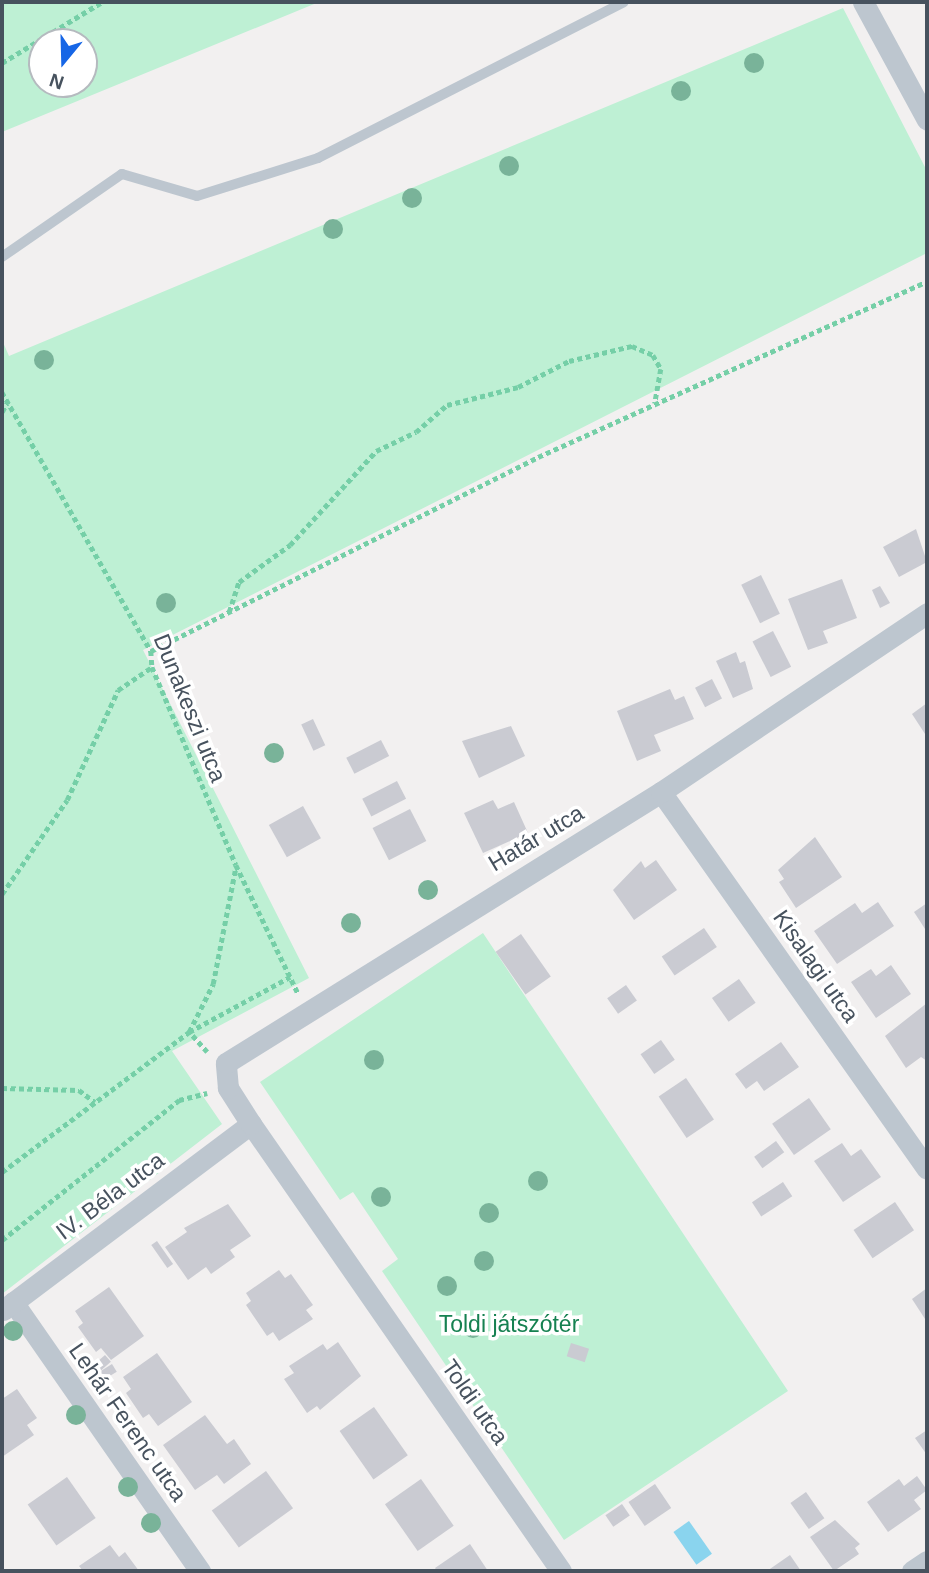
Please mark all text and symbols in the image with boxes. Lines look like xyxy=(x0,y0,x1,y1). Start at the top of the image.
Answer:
north arrow xyxy=(28,28,98,98)
text: N xyxy=(47,69,67,94)
street label: Dunakeszi utca xyxy=(148,630,232,786)
street label: Határ utca xyxy=(483,799,589,877)
street label: Kisalagi utca xyxy=(767,905,865,1027)
street label: IV. Béla utca xyxy=(50,1146,170,1246)
park label: Toldi játszótér xyxy=(439,1310,579,1338)
street label: Lehár Ferenc utca xyxy=(63,1338,193,1506)
street label: Toldi utca xyxy=(436,1354,514,1450)

